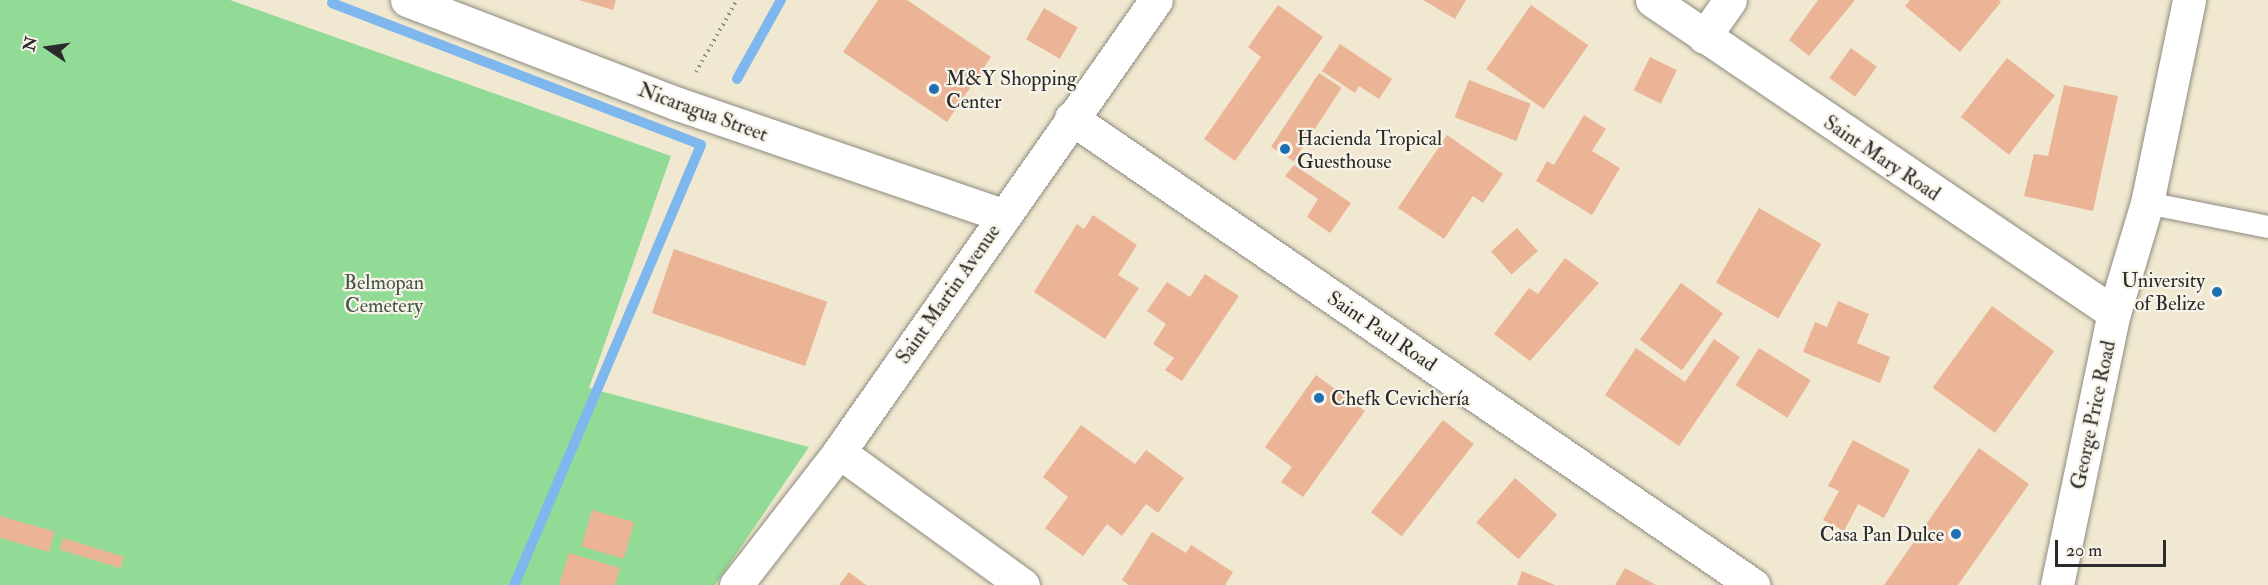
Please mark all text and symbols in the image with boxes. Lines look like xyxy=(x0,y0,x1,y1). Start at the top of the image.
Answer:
north arrow xyxy=(18,18,78,78)
text: N xyxy=(19,35,42,53)
place label: M&Y Shopping Center xyxy=(946,66,1077,113)
street label: Nicaragua Street xyxy=(635,77,771,147)
marker: M&Y Shopping Center xyxy=(927,82,941,96)
street label: Saint Mary Road xyxy=(1819,110,1945,206)
place label: Hacienda Tropical Guesthouse xyxy=(1297,126,1442,173)
marker: Hacienda Tropical Guesthouse xyxy=(1278,142,1292,156)
street label: Saint Martin Avenue xyxy=(891,220,1005,368)
place label: University of Belize xyxy=(2122,268,2205,315)
park label: Belmopan Cemetery xyxy=(344,270,424,317)
marker: University of Belize xyxy=(2210,285,2224,299)
street label: Saint Paul Road xyxy=(1323,286,1441,376)
street label: George Price Road xyxy=(2066,339,2120,491)
place label: Chefk Cevichería xyxy=(1331,386,1470,410)
marker: Chefk Cevichería xyxy=(1312,391,1326,405)
place label: Casa Pan Dulce xyxy=(1820,522,1944,546)
marker: Casa Pan Dulce xyxy=(1949,527,1963,541)
scale bar xyxy=(2058,528,2169,566)
text: 20 m xyxy=(2066,539,2102,562)

